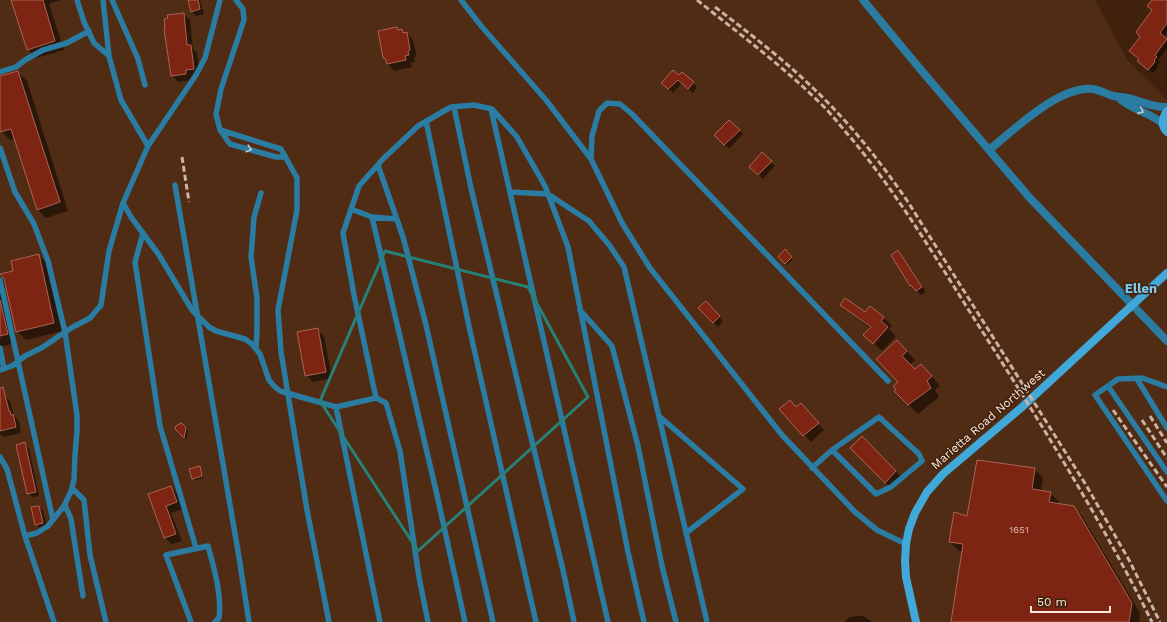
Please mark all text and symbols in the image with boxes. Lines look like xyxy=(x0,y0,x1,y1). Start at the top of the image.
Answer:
one-way arrow xyxy=(1136,106,1144,114)
one-way arrow xyxy=(246,145,252,153)
district label: Ellen xyxy=(1125,281,1157,296)
street label: Marietta Road Northwest xyxy=(928,366,1048,472)
house number: 1651 xyxy=(1009,524,1029,535)
scale bar xyxy=(1031,588,1110,614)
text: 50 m xyxy=(1037,595,1067,609)

